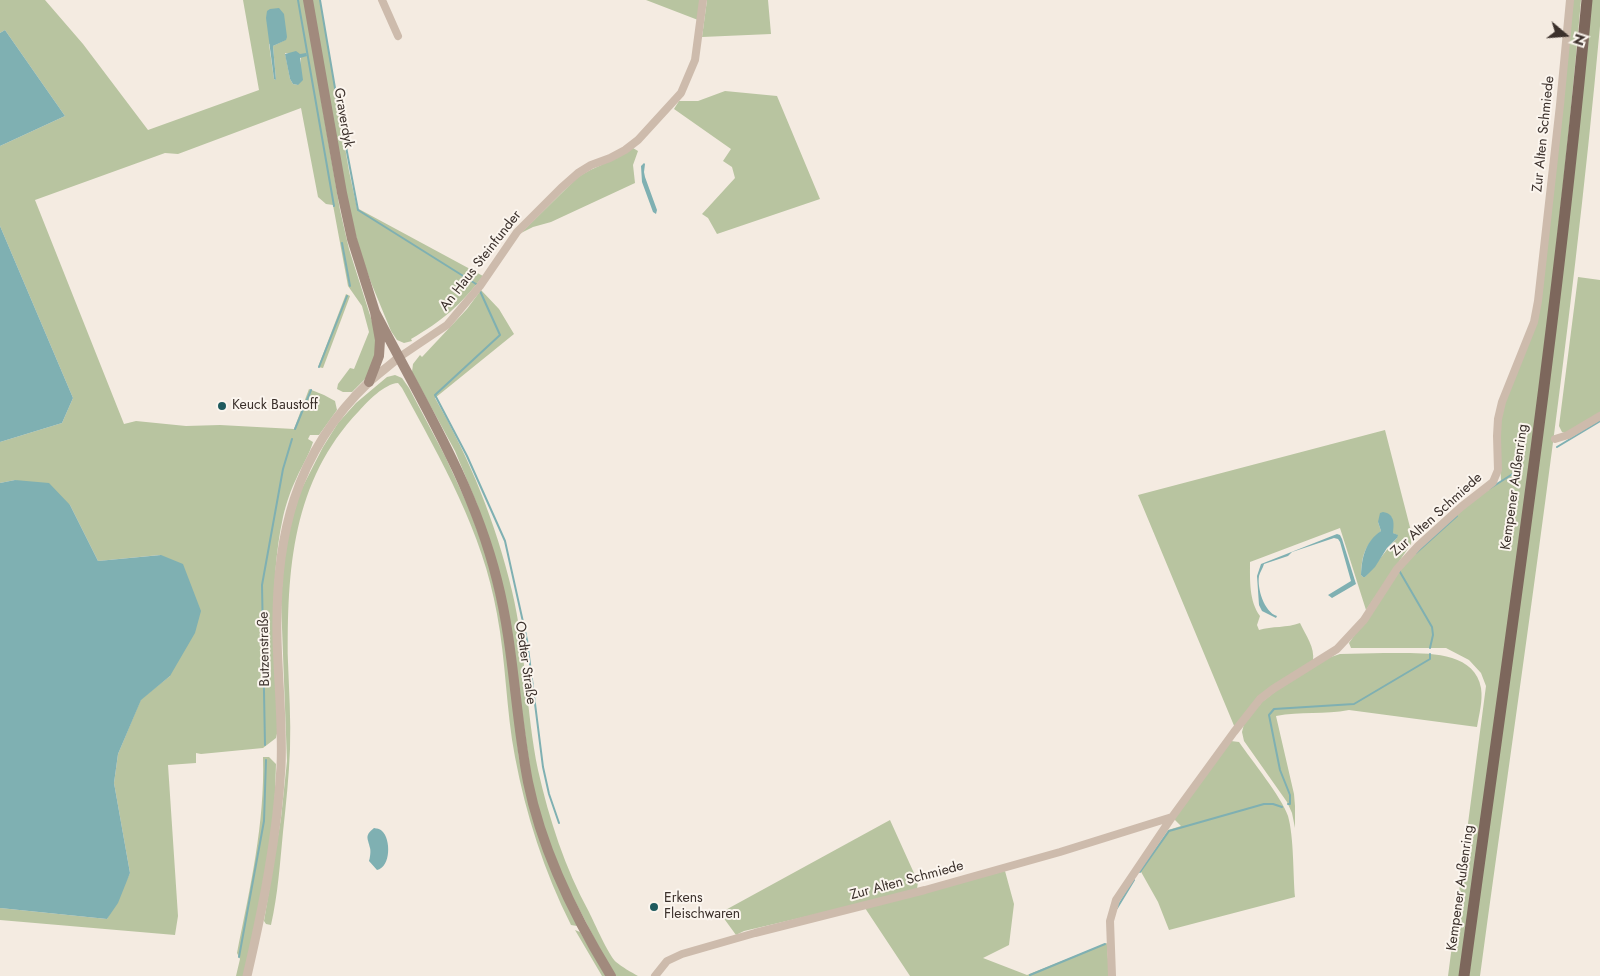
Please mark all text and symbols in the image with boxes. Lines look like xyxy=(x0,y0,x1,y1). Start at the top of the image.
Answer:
north arrow xyxy=(1540,10,1590,60)
text: N xyxy=(1568,31,1590,48)
street label: Zur Alten Schmiede xyxy=(1530,75,1558,193)
street label: Graverdyk xyxy=(329,87,357,149)
street label: An Haus Steinfunder xyxy=(437,208,525,314)
place label: Keuck Baustoff xyxy=(232,398,318,414)
marker: Keuck Baustoff xyxy=(216,400,228,412)
street label: Kempener Außenring xyxy=(1498,423,1532,551)
street label: Zur Alten Schmiede xyxy=(1388,470,1486,560)
street label: Butzenstraße xyxy=(256,611,274,687)
street label: Oedter Straße xyxy=(511,620,539,706)
street label: Kempener Außenring xyxy=(1444,824,1478,952)
street label: Zur Alten Schmiede xyxy=(848,858,966,904)
place label: Erkens Fleischwaren xyxy=(664,891,740,924)
marker: Erkens Fleischwaren xyxy=(648,901,660,913)

